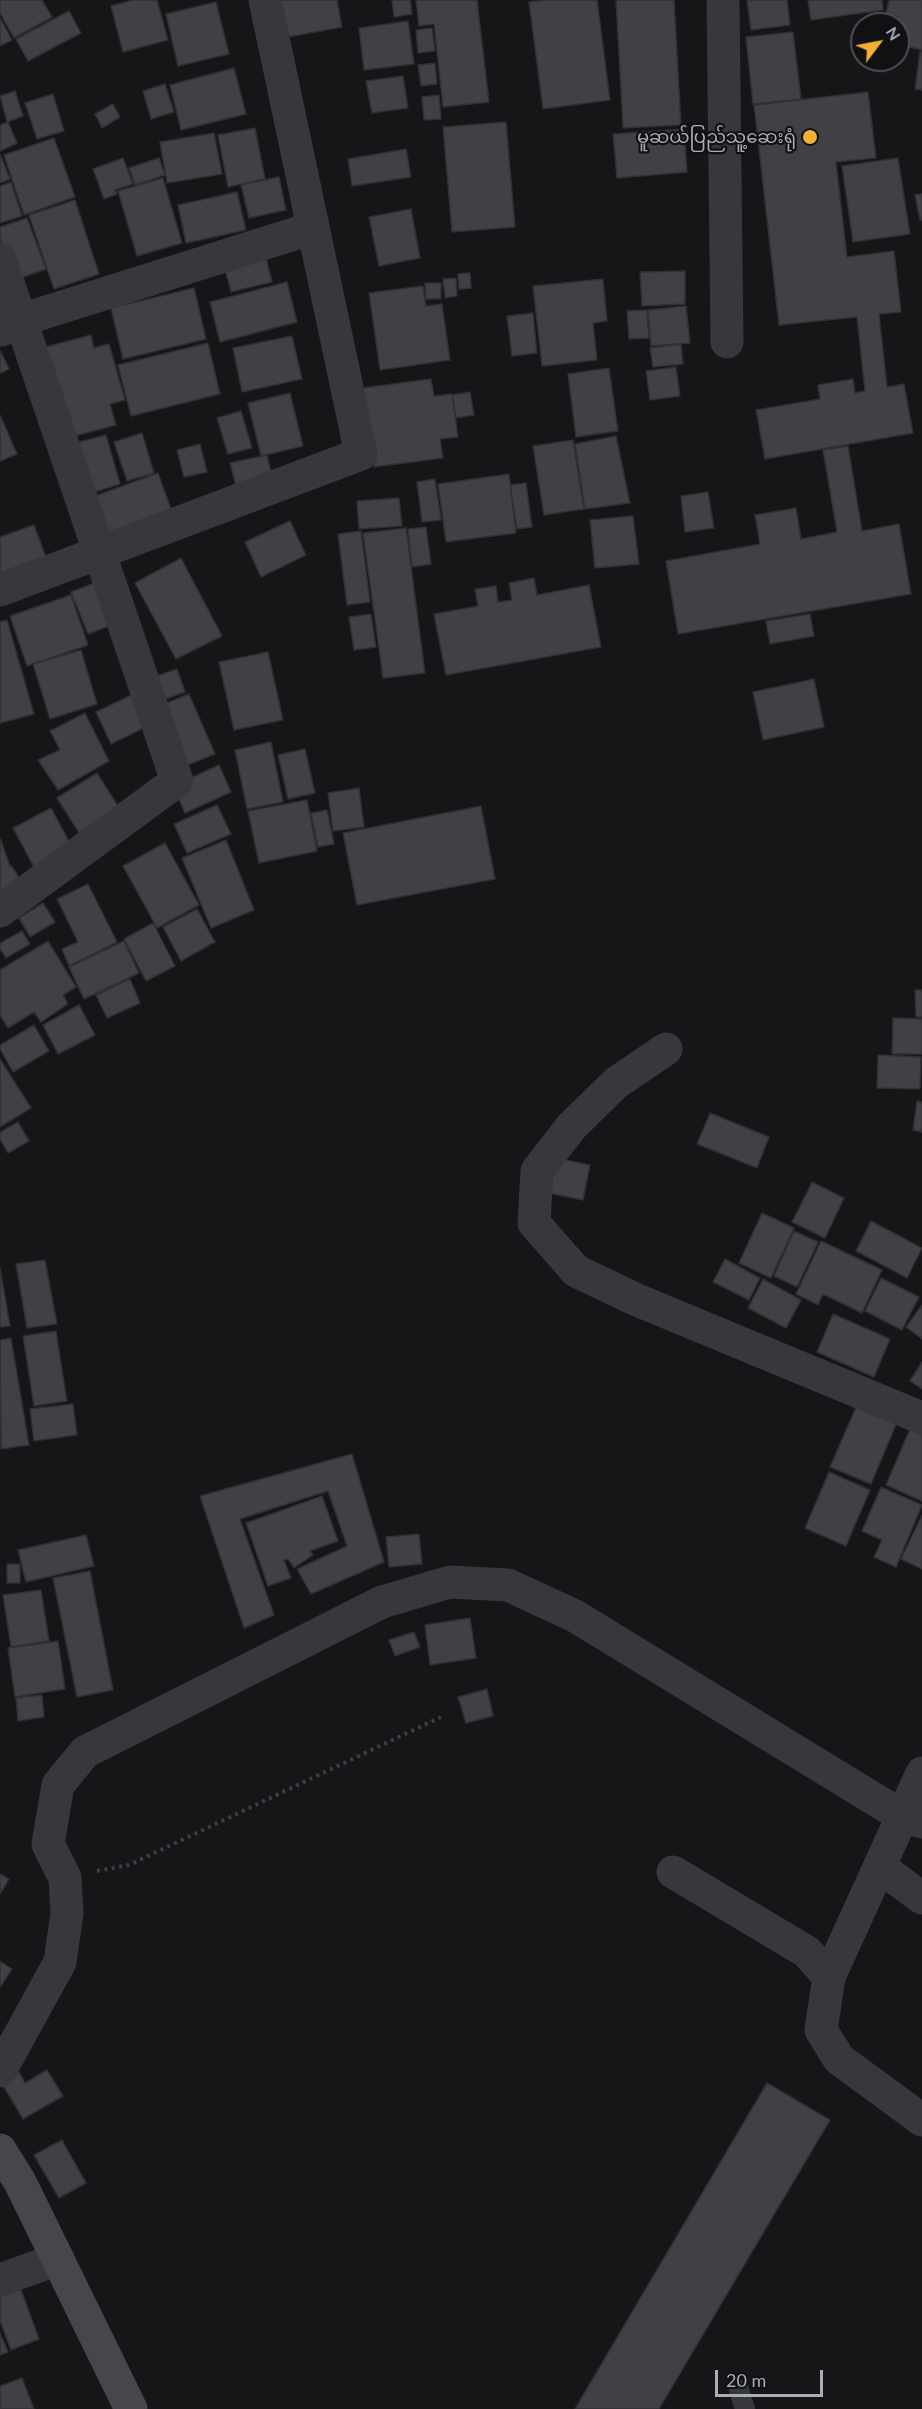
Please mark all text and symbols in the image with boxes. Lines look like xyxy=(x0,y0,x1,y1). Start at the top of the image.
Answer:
north arrow xyxy=(850,12,910,72)
text: N xyxy=(883,23,905,44)
place label: မူဆယ်ပြည်သူ့ဆေးရုံ xyxy=(637,126,796,148)
marker: မူဆယ်ပြည်သူ့ဆေးရုံ xyxy=(801,128,819,146)
scale bar xyxy=(718,2358,826,2396)
text: 20 m xyxy=(726,2369,766,2391)

